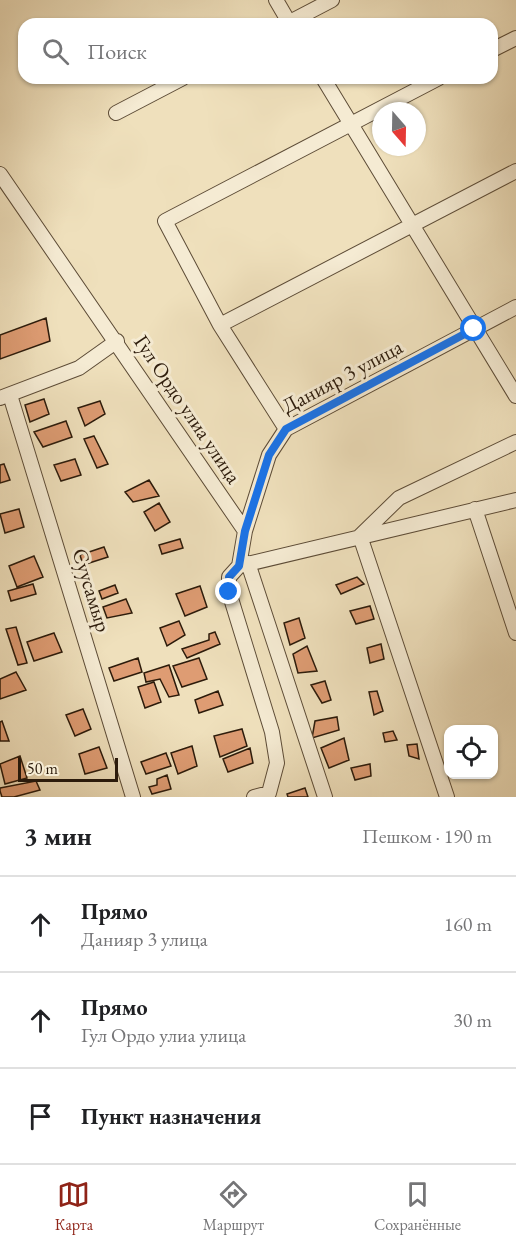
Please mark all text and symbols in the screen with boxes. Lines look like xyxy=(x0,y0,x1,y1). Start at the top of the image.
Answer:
search box xyxy=(18,18,498,84)
icon: search xyxy=(39,35,72,68)
text: Поиск xyxy=(87,37,147,66)
north arrow xyxy=(372,102,426,156)
route start xyxy=(460,315,486,341)
street label: Гул Ордо улиа улица xyxy=(128,330,248,489)
street label: Данияр 3 улица xyxy=(277,333,408,419)
street label: Суусамыр xyxy=(66,545,118,635)
route end xyxy=(215,578,241,604)
map controls xyxy=(444,725,498,779)
button: locate xyxy=(444,725,498,779)
scale bar xyxy=(18,755,118,782)
text: 50 m xyxy=(27,758,58,779)
text: 3 мин xyxy=(24,819,92,853)
text: Пешком · 190 m xyxy=(362,823,492,849)
text: Прямо xyxy=(81,897,148,926)
icon: ahead xyxy=(24,908,57,941)
text: 160 m xyxy=(444,911,492,937)
text: Данияр 3 улица xyxy=(81,926,208,952)
text: Прямо xyxy=(81,993,148,1022)
icon: ahead xyxy=(24,1004,57,1037)
text: 30 m xyxy=(453,1007,492,1033)
text: Гул Ордо улиа улица xyxy=(81,1022,246,1048)
icon: arrive xyxy=(24,1100,57,1133)
text: Пункт назначения xyxy=(81,1102,261,1131)
tab: Карта xyxy=(55,1178,93,1235)
tab: Маршрут xyxy=(203,1178,264,1235)
tab: Сохранённые xyxy=(374,1178,461,1235)

